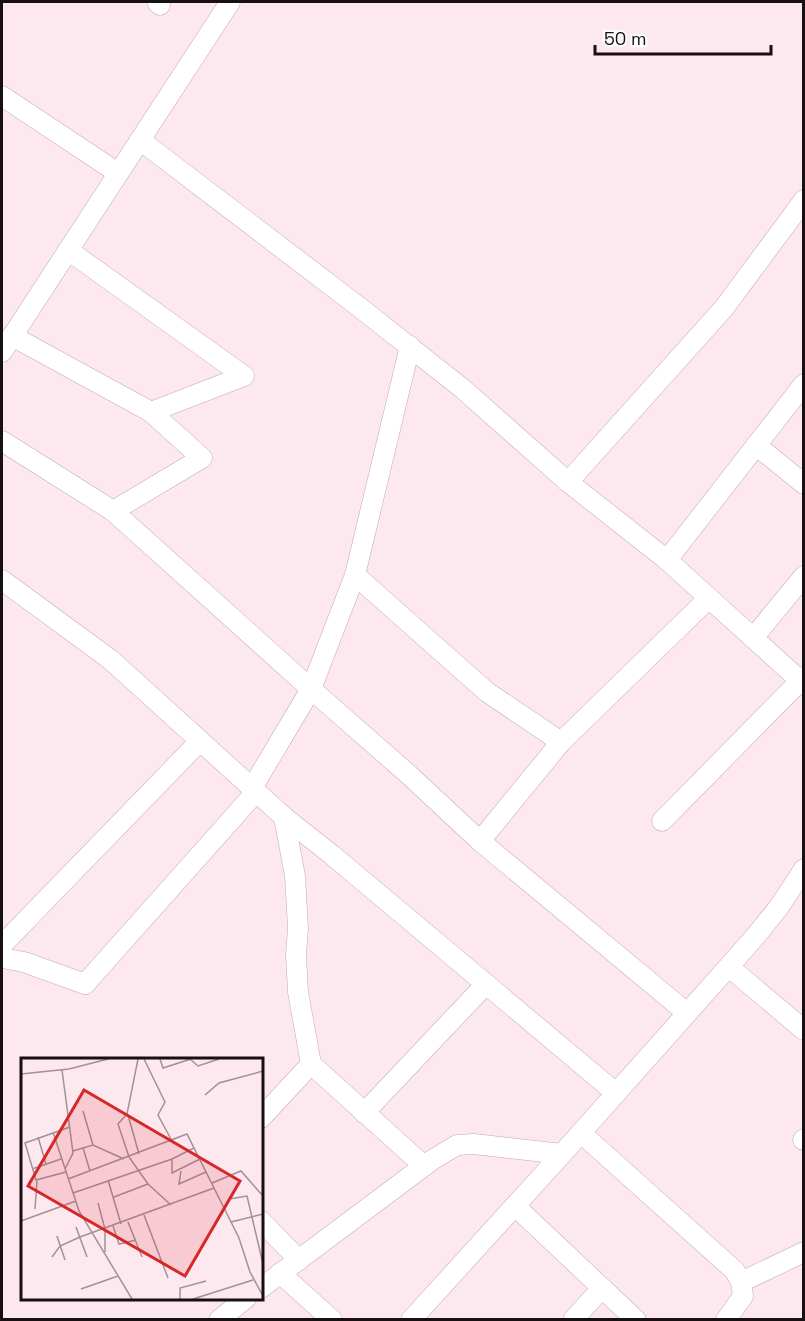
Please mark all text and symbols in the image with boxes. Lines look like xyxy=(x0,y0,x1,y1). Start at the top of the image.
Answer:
scale bar xyxy=(595,18,770,56)
text: 50 m xyxy=(604,27,646,50)
inset map xyxy=(21,1058,262,1300)

